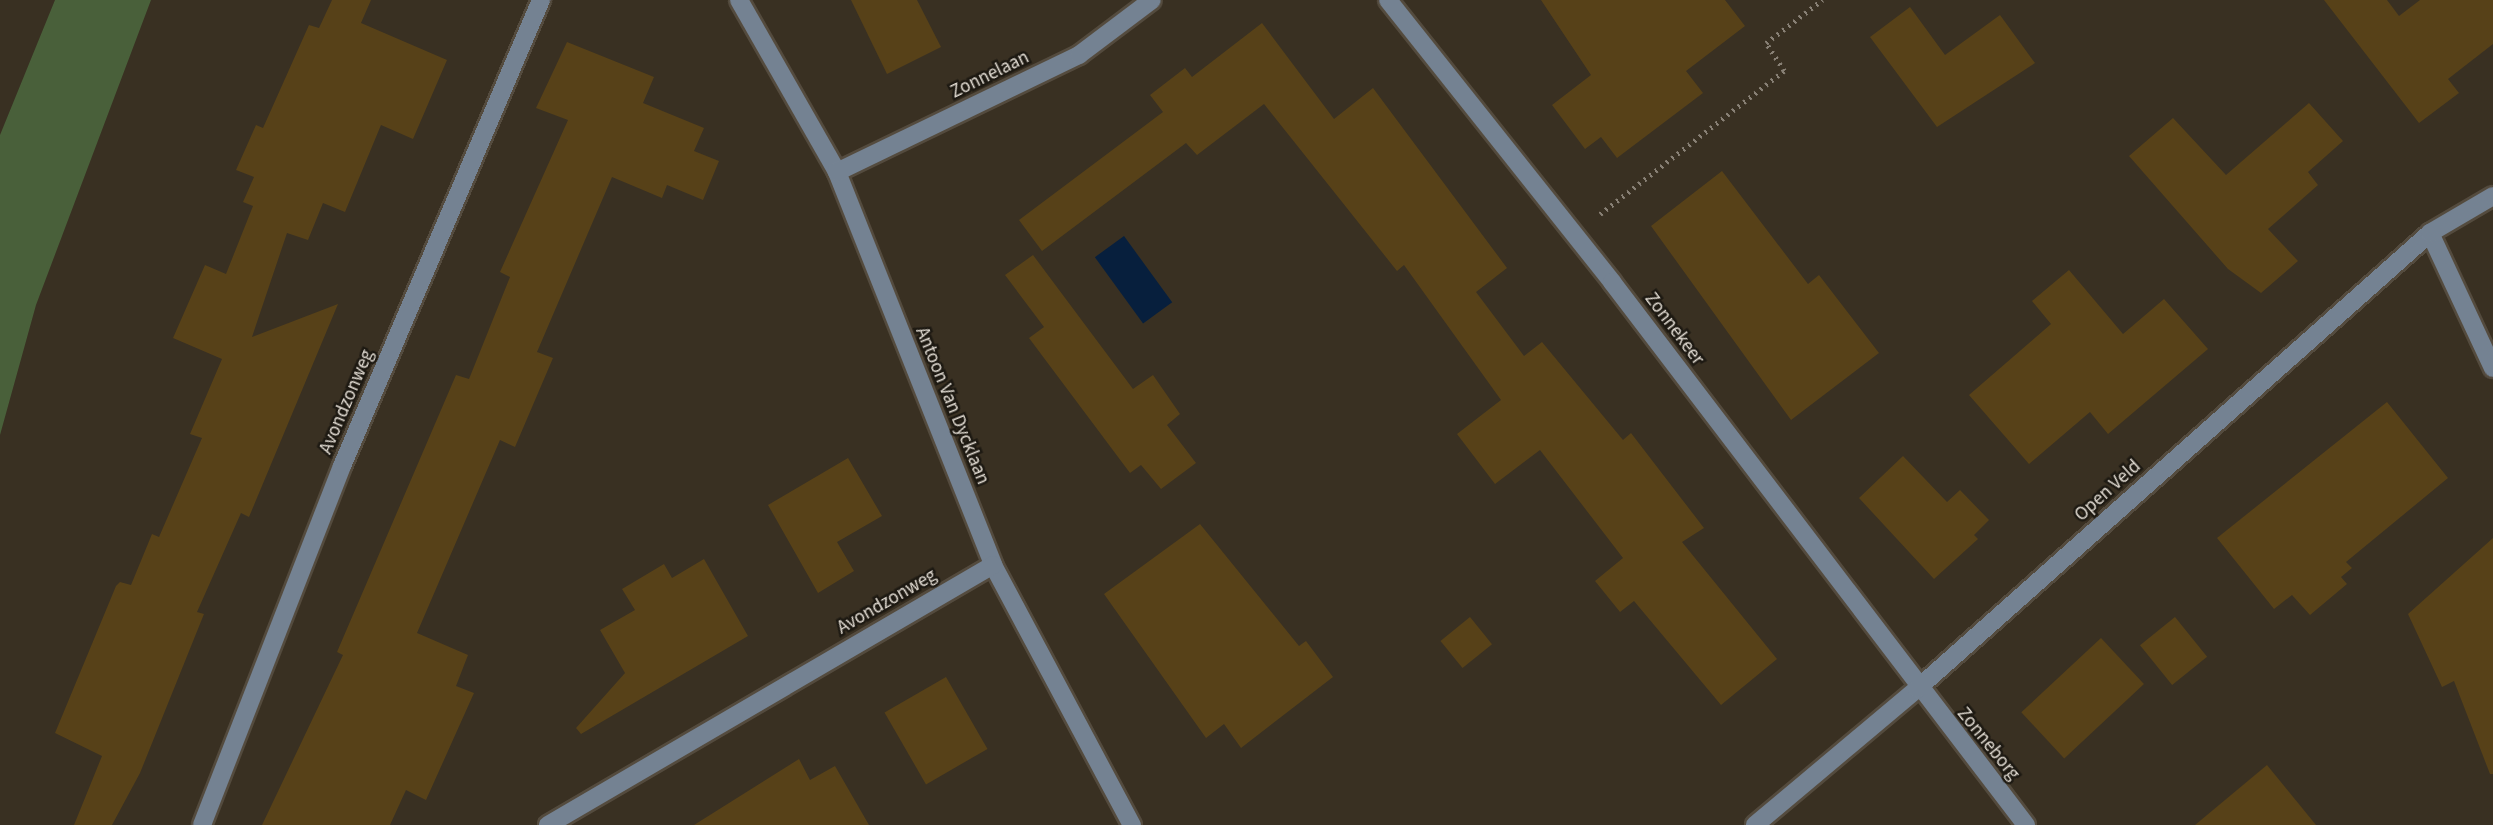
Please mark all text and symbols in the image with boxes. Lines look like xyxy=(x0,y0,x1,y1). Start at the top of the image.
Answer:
street label: Zonnelaan xyxy=(947,46,1033,104)
street label: Zonnekeer xyxy=(1639,288,1709,370)
street label: Antoon Van Dycklaan xyxy=(910,324,994,488)
street label: Avondzonweg xyxy=(315,346,379,458)
street label: Open Veld xyxy=(2070,455,2146,527)
street label: Avondzonweg xyxy=(833,564,941,640)
street label: Zonneborg xyxy=(1952,703,2024,785)

